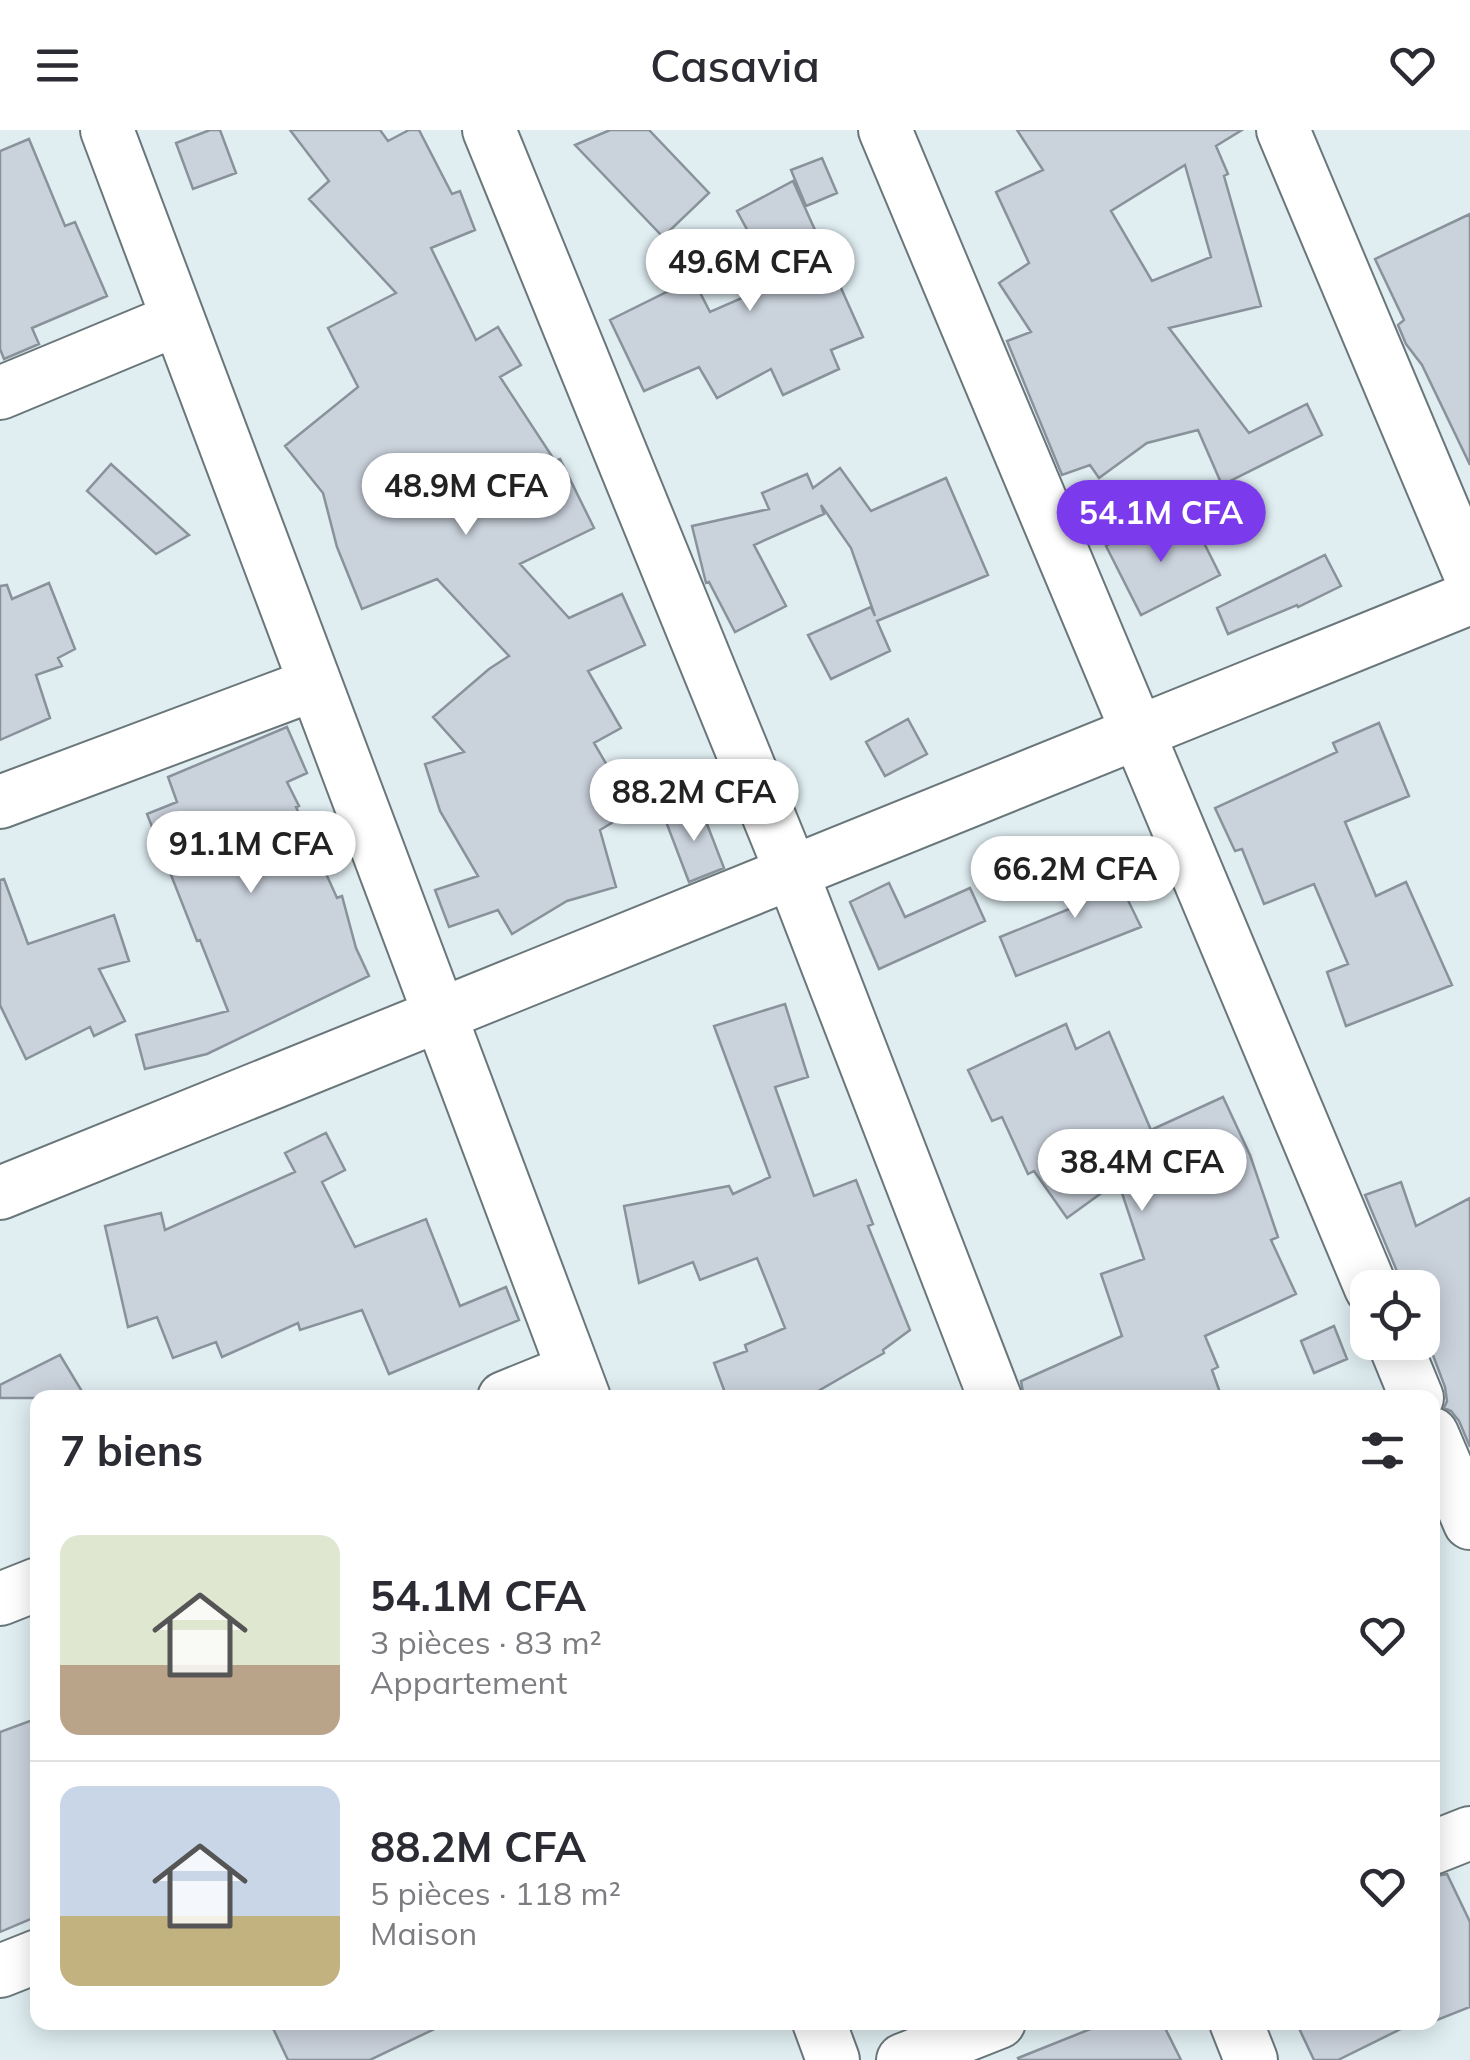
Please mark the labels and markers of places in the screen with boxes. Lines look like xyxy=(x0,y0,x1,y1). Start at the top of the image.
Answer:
pin: 49.6M CFA xyxy=(636,229,864,314)
pin: 48.9M CFA xyxy=(352,453,580,538)
pin: 54.1M CFA xyxy=(1047,480,1275,565)
pin: 88.2M CFA xyxy=(580,759,808,844)
pin: 91.1M CFA xyxy=(137,811,365,896)
pin: 66.2M CFA xyxy=(961,836,1189,921)
pin: 38.4M CFA xyxy=(1028,1129,1256,1214)

